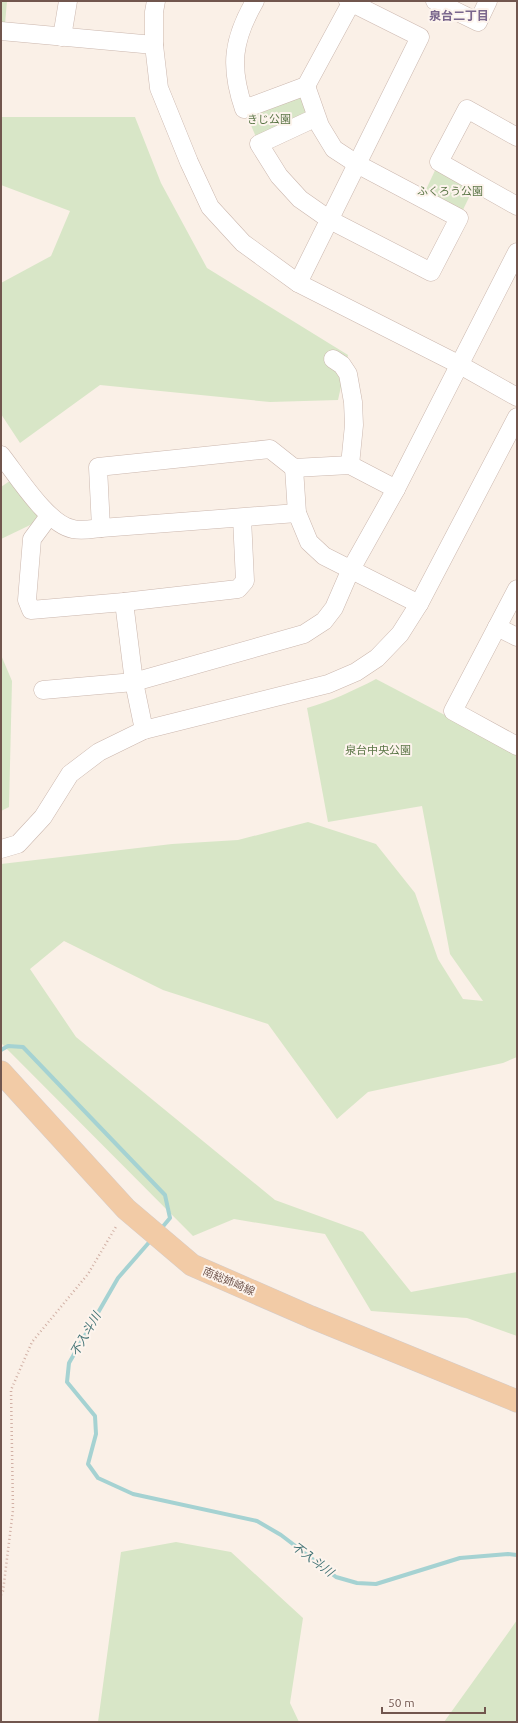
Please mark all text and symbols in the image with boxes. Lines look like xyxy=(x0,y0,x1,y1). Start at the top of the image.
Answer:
district label: 泉台二丁目 xyxy=(429,9,489,22)
park label: きじ公園 xyxy=(247,113,291,125)
park label: ふくろう公園 xyxy=(417,185,483,197)
park label: 泉台中央公園 xyxy=(345,744,411,756)
street label: 南総姉崎線 xyxy=(201,1265,257,1297)
water label: 不入斗川 xyxy=(67,1308,104,1358)
water label: 不入斗川 xyxy=(290,1539,338,1580)
scale bar xyxy=(382,1689,485,1715)
text: 50 m xyxy=(388,1696,415,1709)

